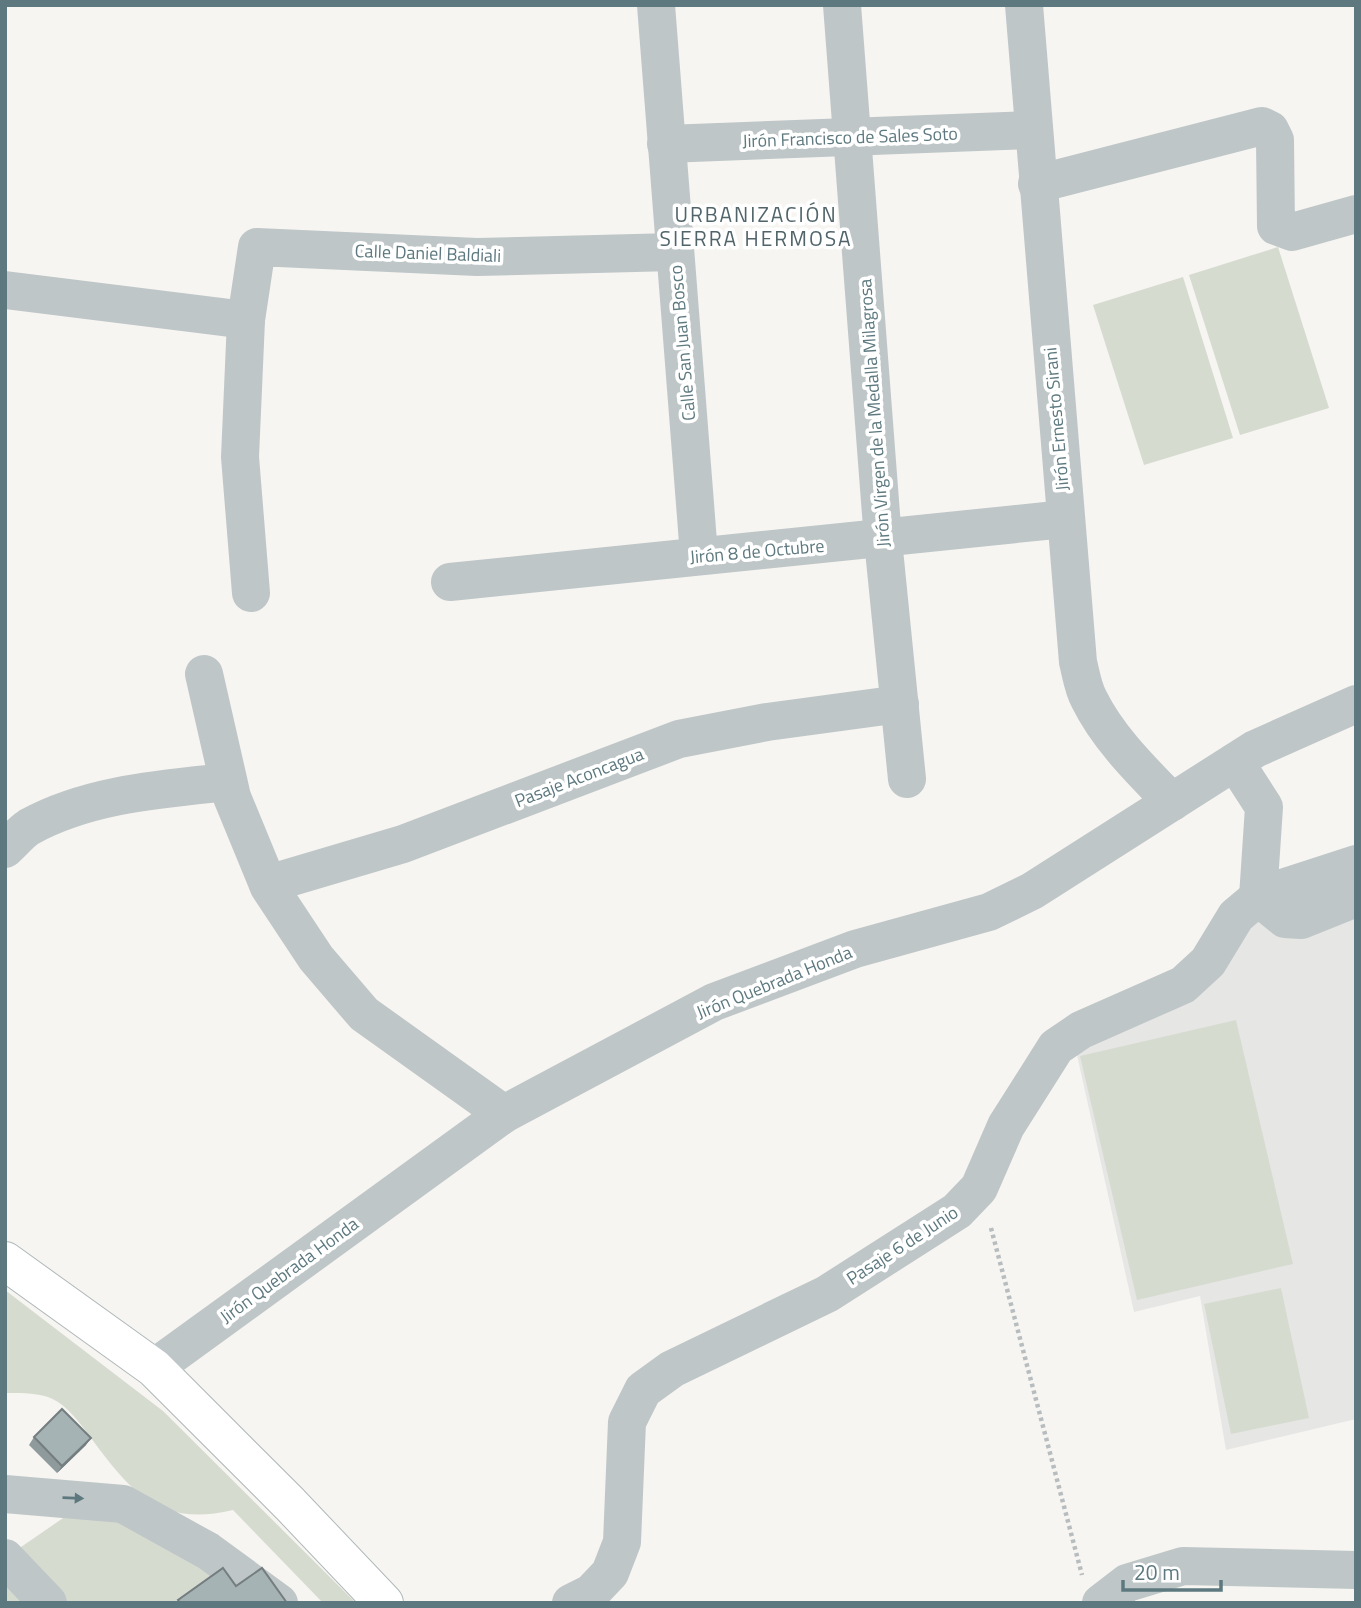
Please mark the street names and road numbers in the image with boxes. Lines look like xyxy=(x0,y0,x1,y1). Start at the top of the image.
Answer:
street label: Jirón Francisco de Sales Soto xyxy=(742,120,958,154)
street label: Calle Daniel Baldiali xyxy=(354,237,502,269)
street label: Calle San Juan Bosco xyxy=(662,264,702,422)
street label: Jirón Virgen de la Medalla Milagrosa xyxy=(851,278,897,548)
street label: Jirón Ernesto Sirani xyxy=(1036,346,1076,492)
street label: Jirón 8 de Octubre xyxy=(689,532,825,570)
street label: Pasaje Aconcagua xyxy=(511,740,647,814)
street label: Jirón Quebrada Honda xyxy=(692,938,856,1026)
street label: Pasaje 6 de Junio xyxy=(841,1199,963,1291)
street label: Jirón Quebrada Honda xyxy=(214,1210,364,1330)

